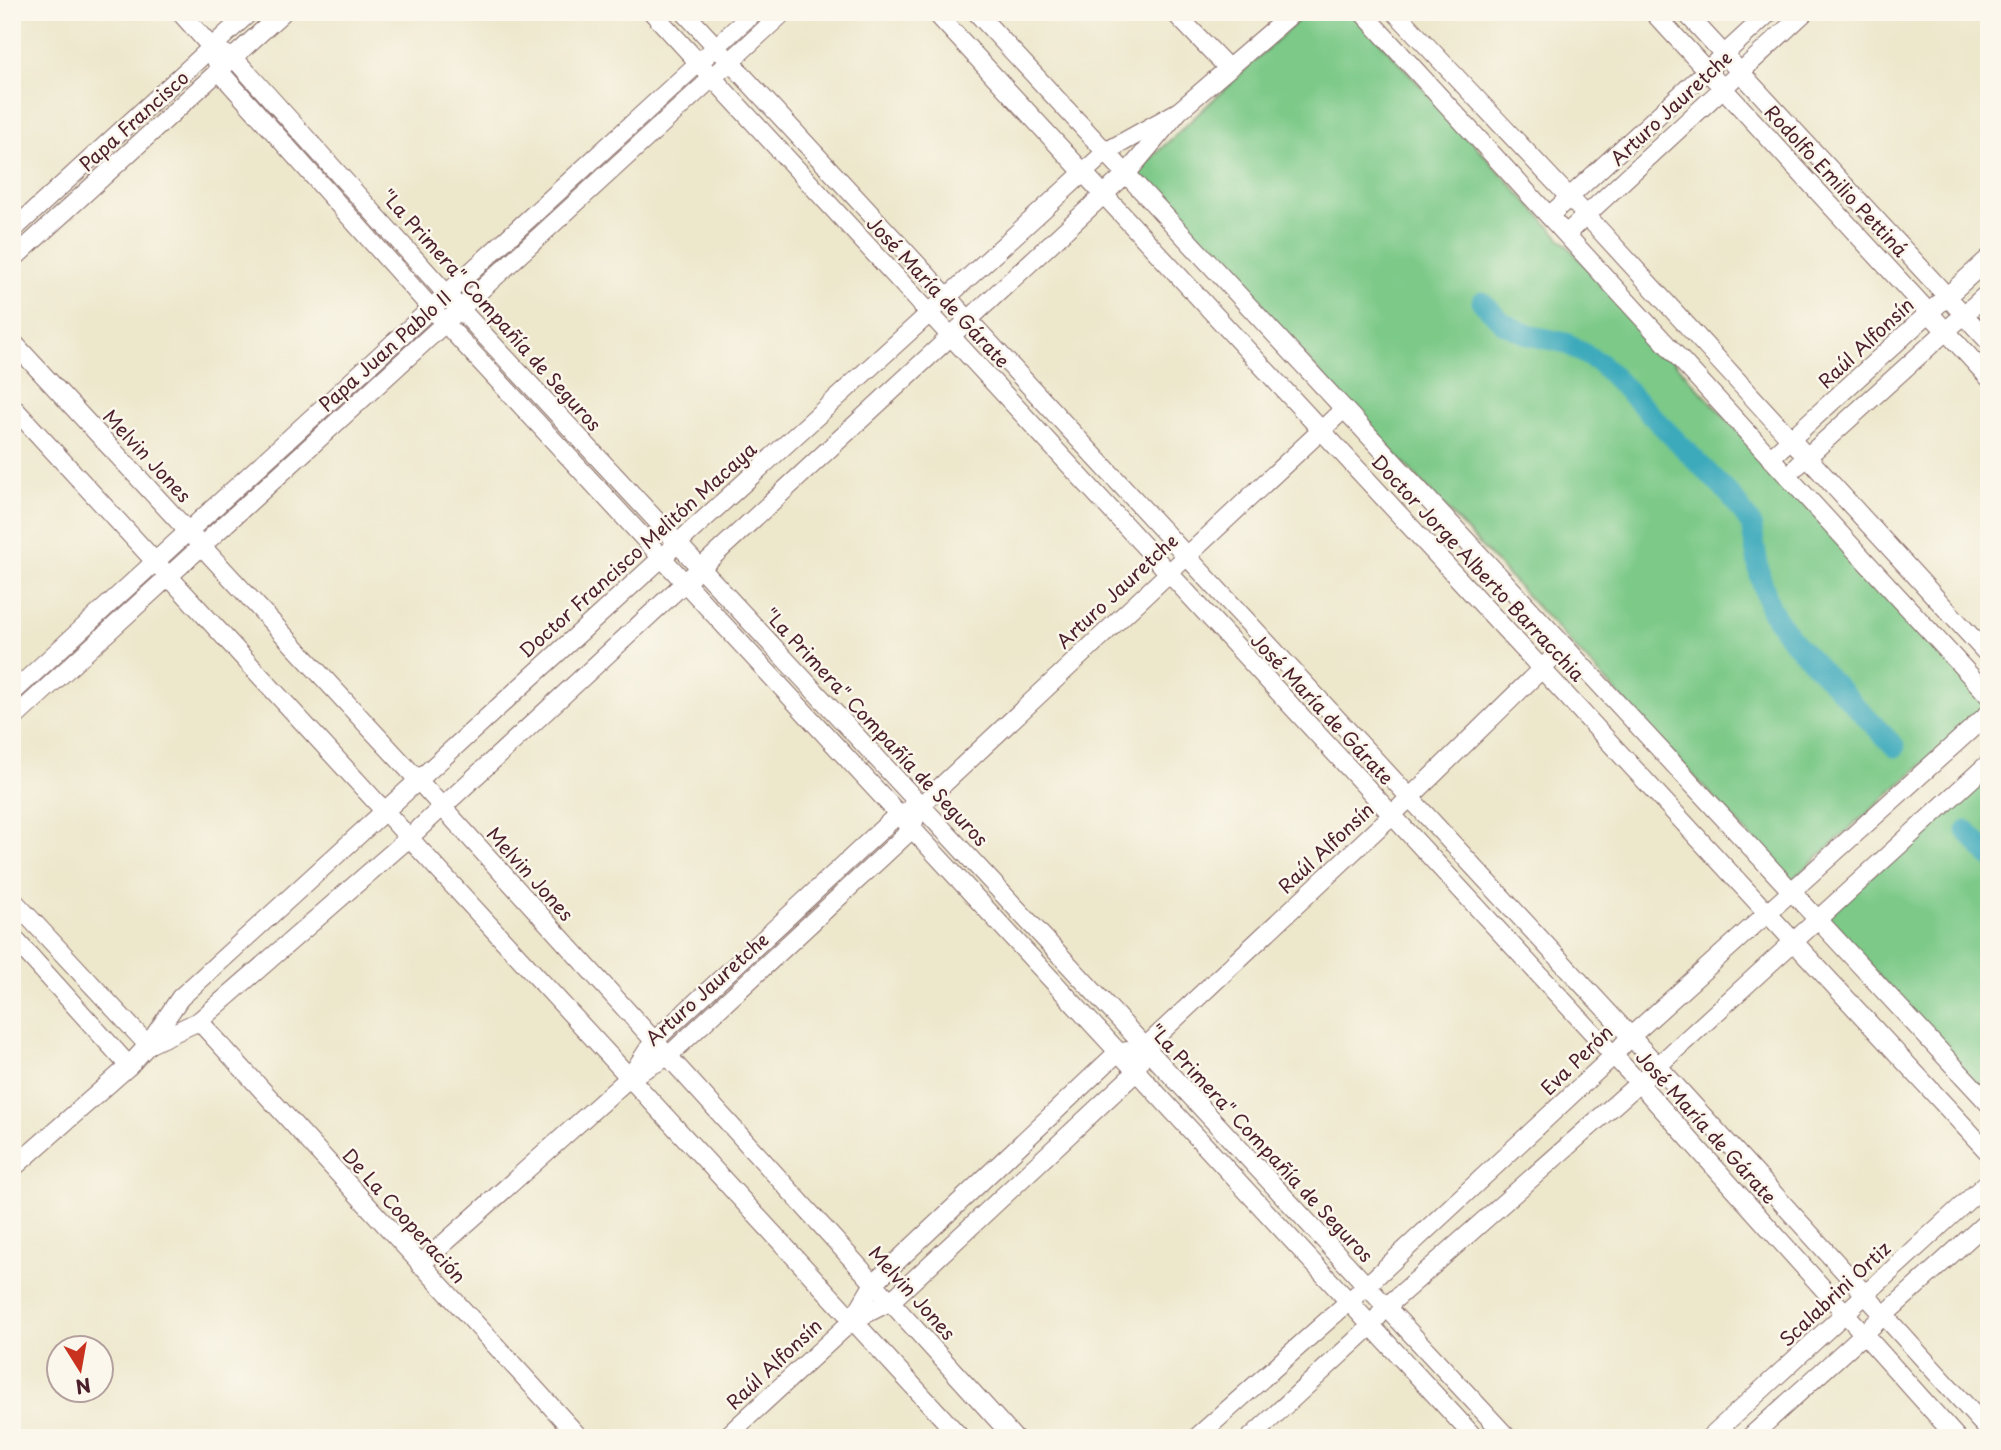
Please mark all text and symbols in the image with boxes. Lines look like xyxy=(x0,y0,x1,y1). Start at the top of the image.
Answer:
street label: Arturo Jauretche xyxy=(1603,43,1737,171)
street label: Papa Francisco xyxy=(72,63,194,177)
street label: Rodolfo Emilio Pettiná xyxy=(1759,98,1915,263)
street label: "La Primera" Compañía de Seguros xyxy=(375,182,608,437)
street label: José María de Gárate xyxy=(861,209,1017,373)
street label: Papa Juan Pablo II xyxy=(312,283,457,417)
street label: Raúl Alfonsín xyxy=(1811,290,1919,394)
street label: Melvin Jones xyxy=(97,403,198,508)
street label: Doctor Francisco Melitón Macaya xyxy=(512,435,762,664)
street label: Doctor Jorge Alberto Barracchia xyxy=(1366,447,1592,687)
street label: Arturo Jauretche xyxy=(1049,526,1183,654)
street label: "La Primera" Compañía de Seguros xyxy=(758,601,995,852)
street label: José María de Gárate xyxy=(1245,626,1401,790)
street label: Raúl Alfonsín xyxy=(1271,795,1379,899)
street label: Melvin Jones xyxy=(481,820,581,927)
street label: Arturo Jauretche xyxy=(639,925,774,1051)
street label: "La Primera" Compañía de Seguros xyxy=(1143,1017,1380,1268)
street label: Eva Perón xyxy=(1534,1018,1619,1101)
street label: José María de Gárate xyxy=(1630,1043,1784,1209)
street label: De La Cooperación xyxy=(337,1142,473,1289)
street label: Scalabrini Ortiz xyxy=(1773,1234,1896,1352)
street label: Melvin Jones xyxy=(863,1239,963,1346)
street label: Raúl Alfonsín xyxy=(719,1311,827,1415)
north arrow xyxy=(46,1334,116,1404)
text: N xyxy=(73,1371,93,1402)

